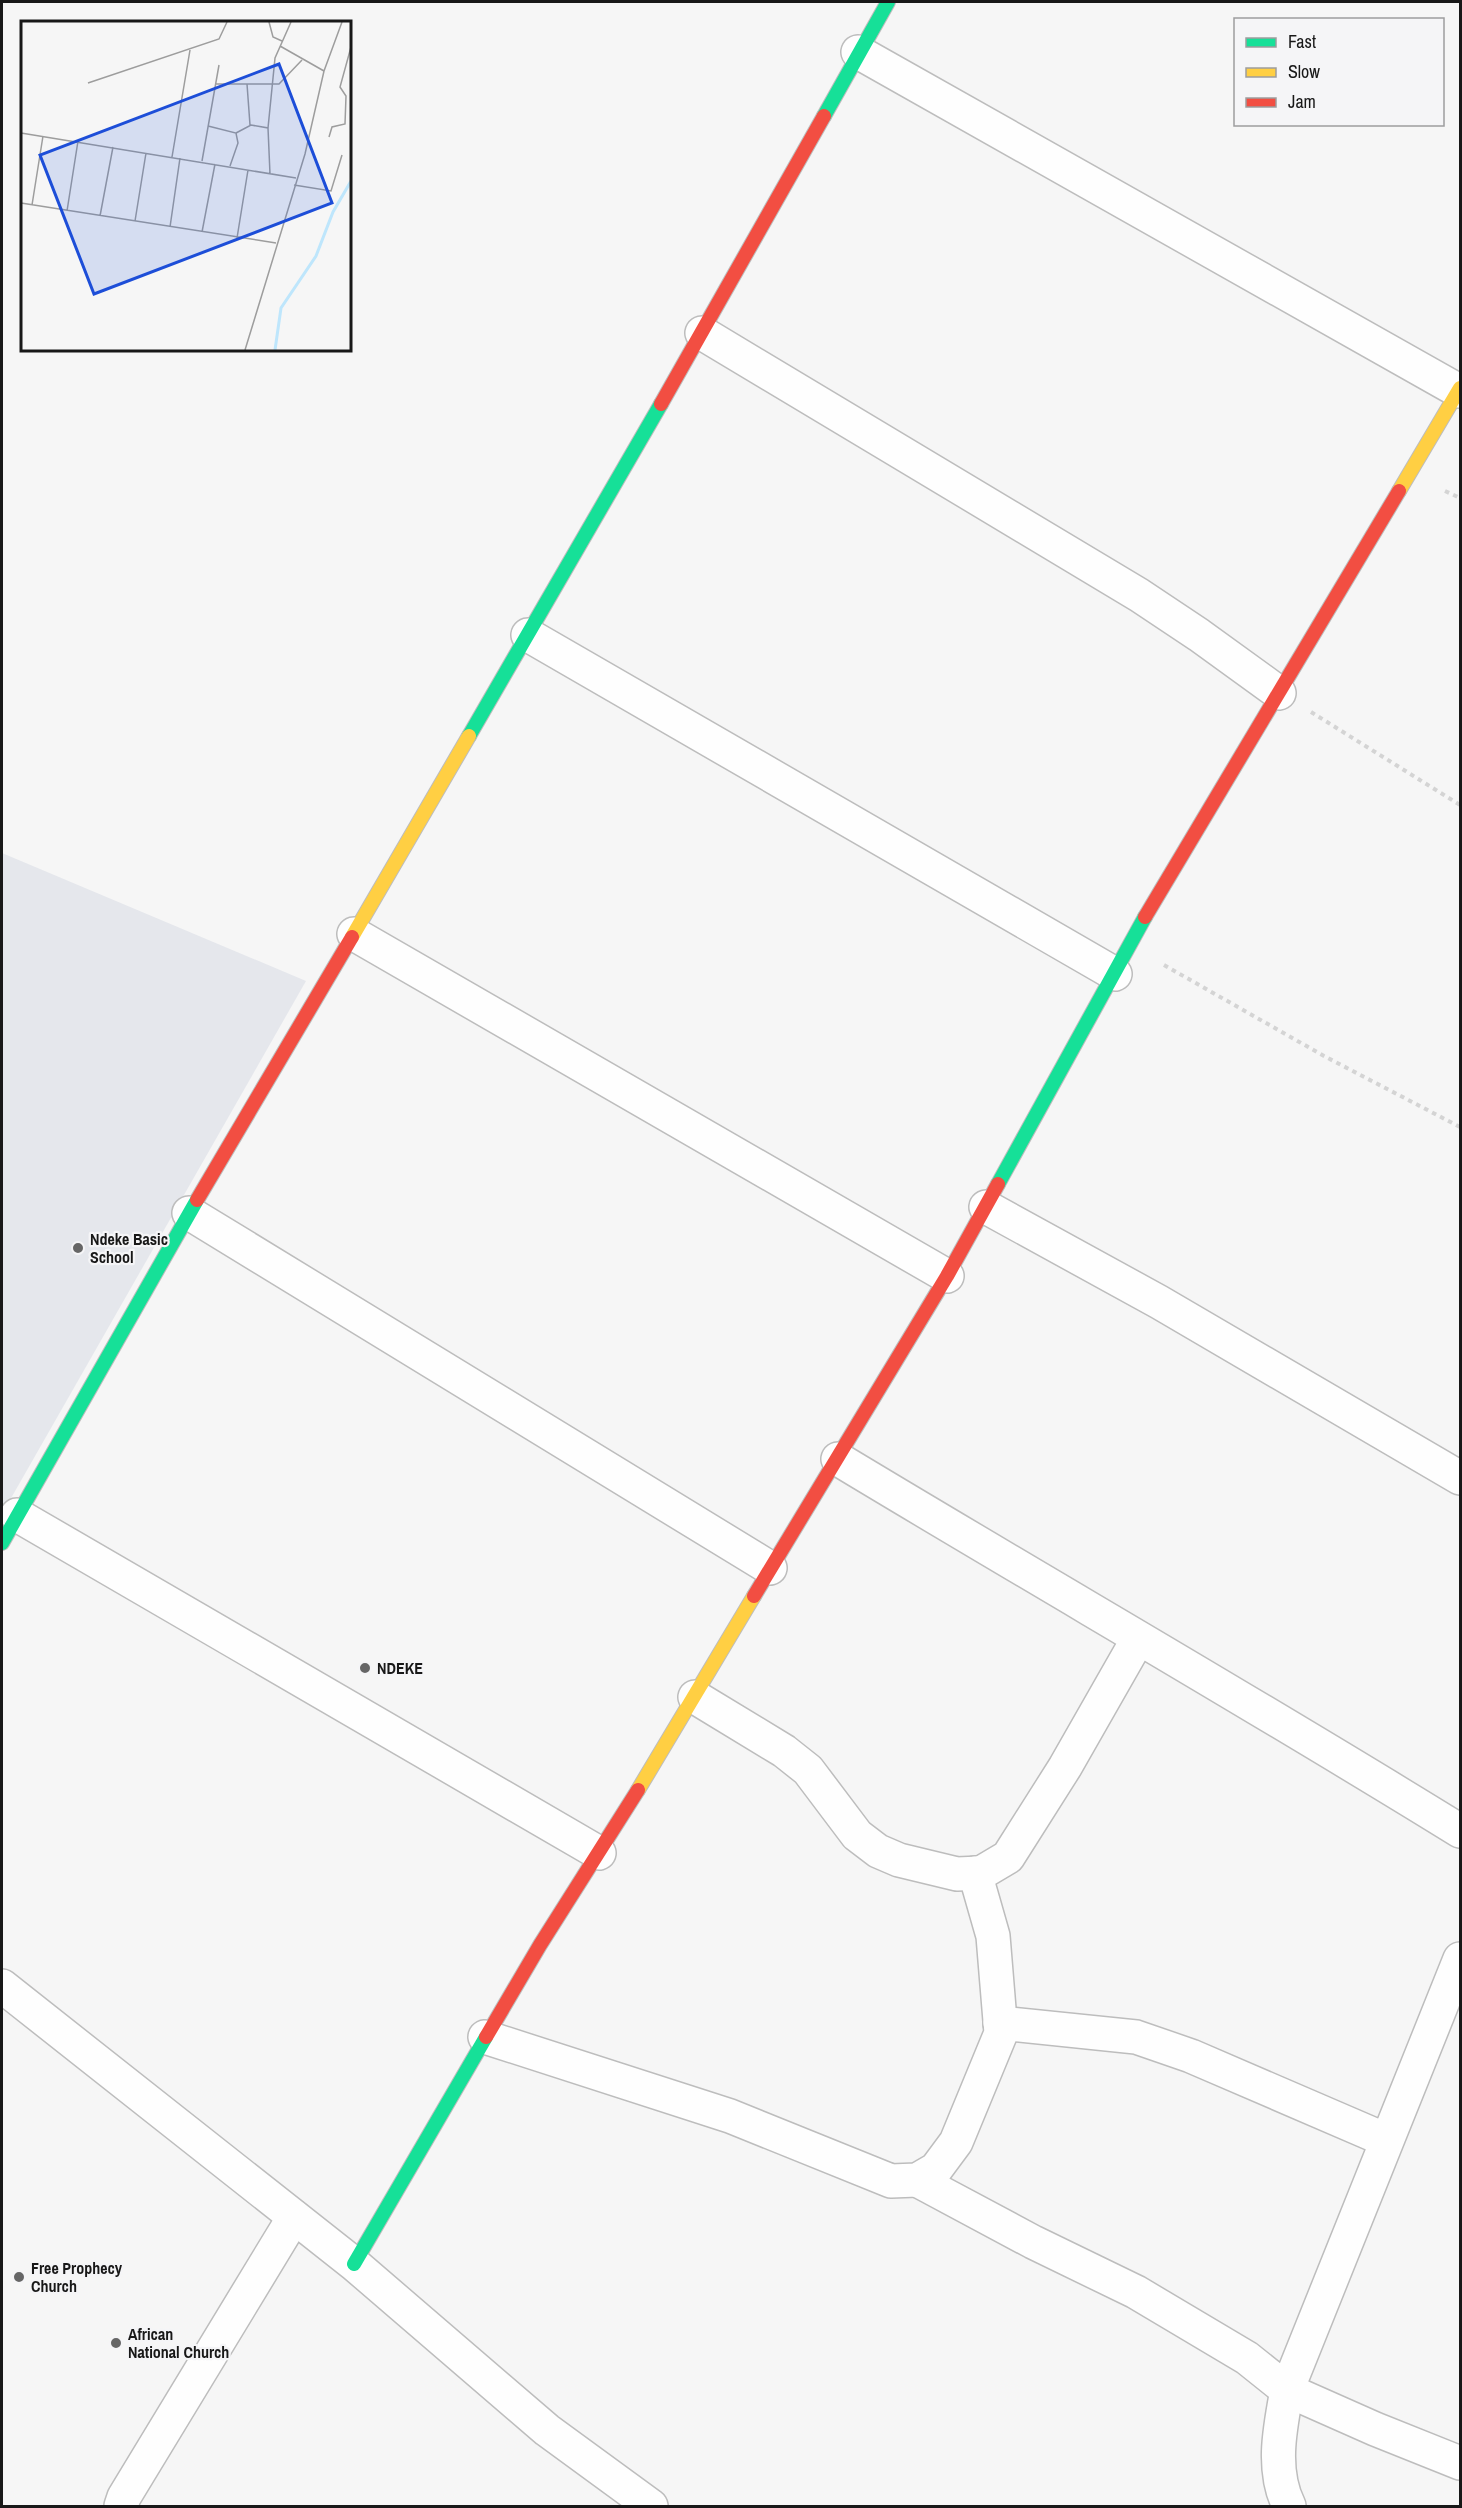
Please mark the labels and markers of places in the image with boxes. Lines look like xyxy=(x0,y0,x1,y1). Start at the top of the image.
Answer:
place label: Ndeke Basic School xyxy=(90,1228,168,1268)
marker: Ndeke Basic School xyxy=(71,1241,85,1255)
place label: NDEKE xyxy=(377,1657,423,1679)
marker: NDEKE xyxy=(358,1661,372,1675)
place label: Free Prophecy Church xyxy=(31,2257,123,2297)
marker: Free Prophecy Church xyxy=(12,2270,26,2284)
place label: African National Church xyxy=(128,2323,229,2363)
marker: African National Church xyxy=(109,2336,123,2350)

